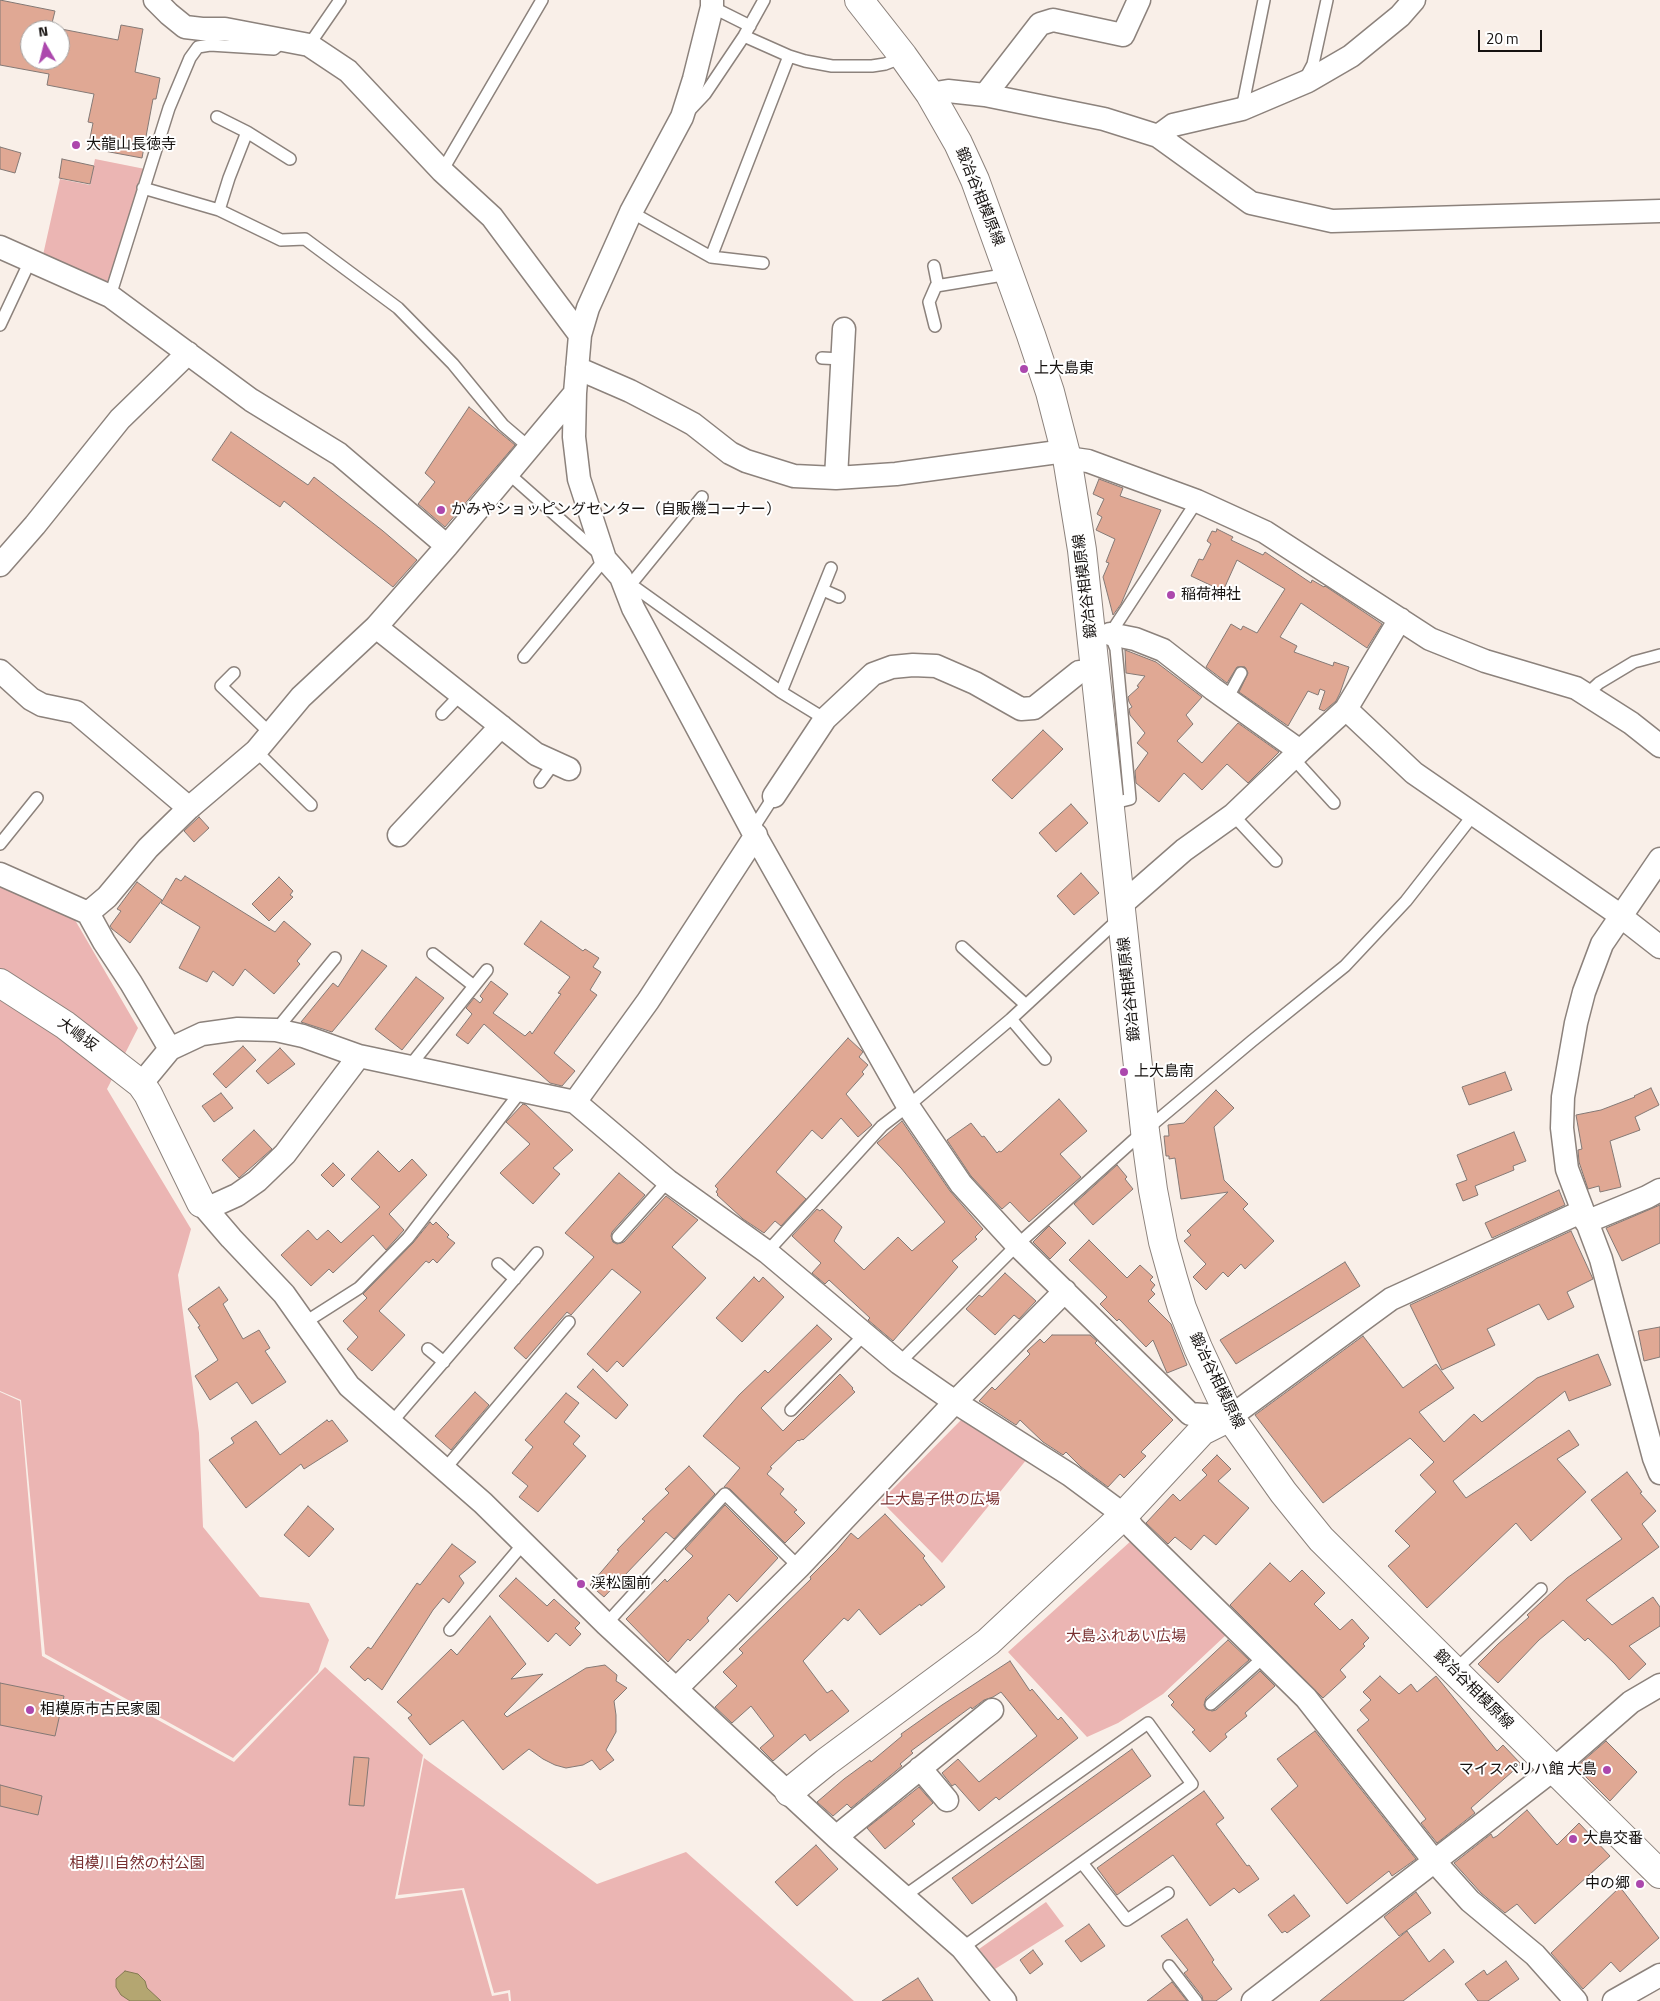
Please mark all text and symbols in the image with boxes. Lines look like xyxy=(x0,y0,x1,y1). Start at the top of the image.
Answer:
north arrow xyxy=(20,20,70,70)
text: N xyxy=(37,20,49,42)
scale bar xyxy=(1480,20,1544,52)
text: 20 m xyxy=(1486,27,1519,50)
place label: 大龍山長徳寺 xyxy=(86,136,176,154)
marker: 大龍山長徳寺 xyxy=(70,139,82,151)
street label: 鍛冶谷相模原線 xyxy=(951,145,1007,249)
place label: 上大島東 xyxy=(1034,360,1094,378)
marker: 上大島東 xyxy=(1018,363,1030,375)
place label: かみやショッピングセンター（自販機コーナー） xyxy=(451,501,781,519)
marker: かみやショッピングセンター（自販機コーナー） xyxy=(435,504,447,516)
street label: 鍛冶谷相模原線 xyxy=(1071,533,1101,639)
place label: 稲荷神社 xyxy=(1181,586,1241,604)
marker: 稲荷神社 xyxy=(1165,589,1177,601)
street label: 鍛冶谷相模原線 xyxy=(1116,936,1144,1042)
street label: 大嶋坂 xyxy=(54,1014,100,1056)
place label: 上大島南 xyxy=(1134,1063,1194,1081)
marker: 上大島南 xyxy=(1118,1066,1130,1078)
street label: 鍛冶谷相模原線 xyxy=(1185,1330,1247,1432)
park label: 上大島子供の広場 xyxy=(880,1491,1000,1509)
place label: 渓松園前 xyxy=(591,1575,651,1593)
marker: 渓松園前 xyxy=(575,1578,587,1590)
park label: 大島ふれあい広場 xyxy=(1066,1628,1186,1646)
street label: 鍛冶谷相模原線 xyxy=(1430,1647,1516,1733)
place label: 相模原市古民家園 xyxy=(40,1701,160,1719)
marker: 相模原市古民家園 xyxy=(24,1704,36,1716)
place label: マイスペリハ館 大島 xyxy=(1459,1761,1597,1779)
marker: マイスペリハ館 大島 xyxy=(1601,1764,1613,1776)
place label: 大島交番 xyxy=(1583,1830,1643,1848)
marker: 大島交番 xyxy=(1567,1833,1579,1845)
park label: 相模川自然の村公園 xyxy=(70,1855,204,1873)
place label: 中の郷 xyxy=(1585,1875,1630,1893)
marker: 中の郷 xyxy=(1634,1878,1646,1890)

